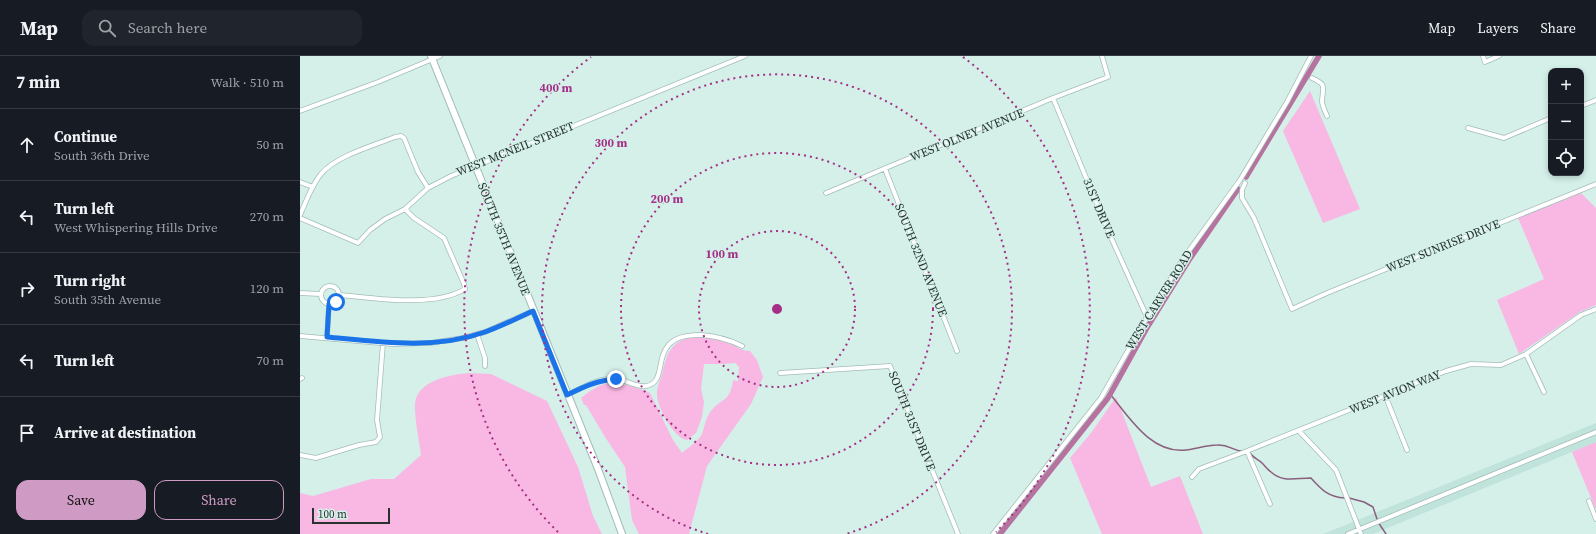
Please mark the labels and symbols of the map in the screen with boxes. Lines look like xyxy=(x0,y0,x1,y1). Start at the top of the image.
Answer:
text: 400 m xyxy=(540,80,573,96)
street label: WEST OLNEY AVENUE xyxy=(907,105,1027,165)
street label: WEST MCNEIL STREET xyxy=(454,118,577,180)
text: 300 m xyxy=(595,135,628,151)
street label: 31ST DRIVE xyxy=(1079,176,1119,240)
street label: SOUTH 35TH AVENUE xyxy=(474,180,534,298)
text: 200 m xyxy=(651,191,684,207)
street label: SOUTH 32ND AVENUE xyxy=(891,201,951,319)
street label: WEST SUNRISE DRIVE xyxy=(1384,216,1502,276)
text: 100 m xyxy=(706,246,739,262)
street label: WEST CARVER ROAD xyxy=(1122,247,1196,353)
route start xyxy=(327,293,345,311)
centre of rings xyxy=(770,302,784,316)
street label: WEST AVION WAY xyxy=(1347,366,1444,418)
street label: SOUTH 31ST DRIVE xyxy=(885,369,939,473)
route end xyxy=(607,370,625,388)
scale bar xyxy=(312,506,390,525)

